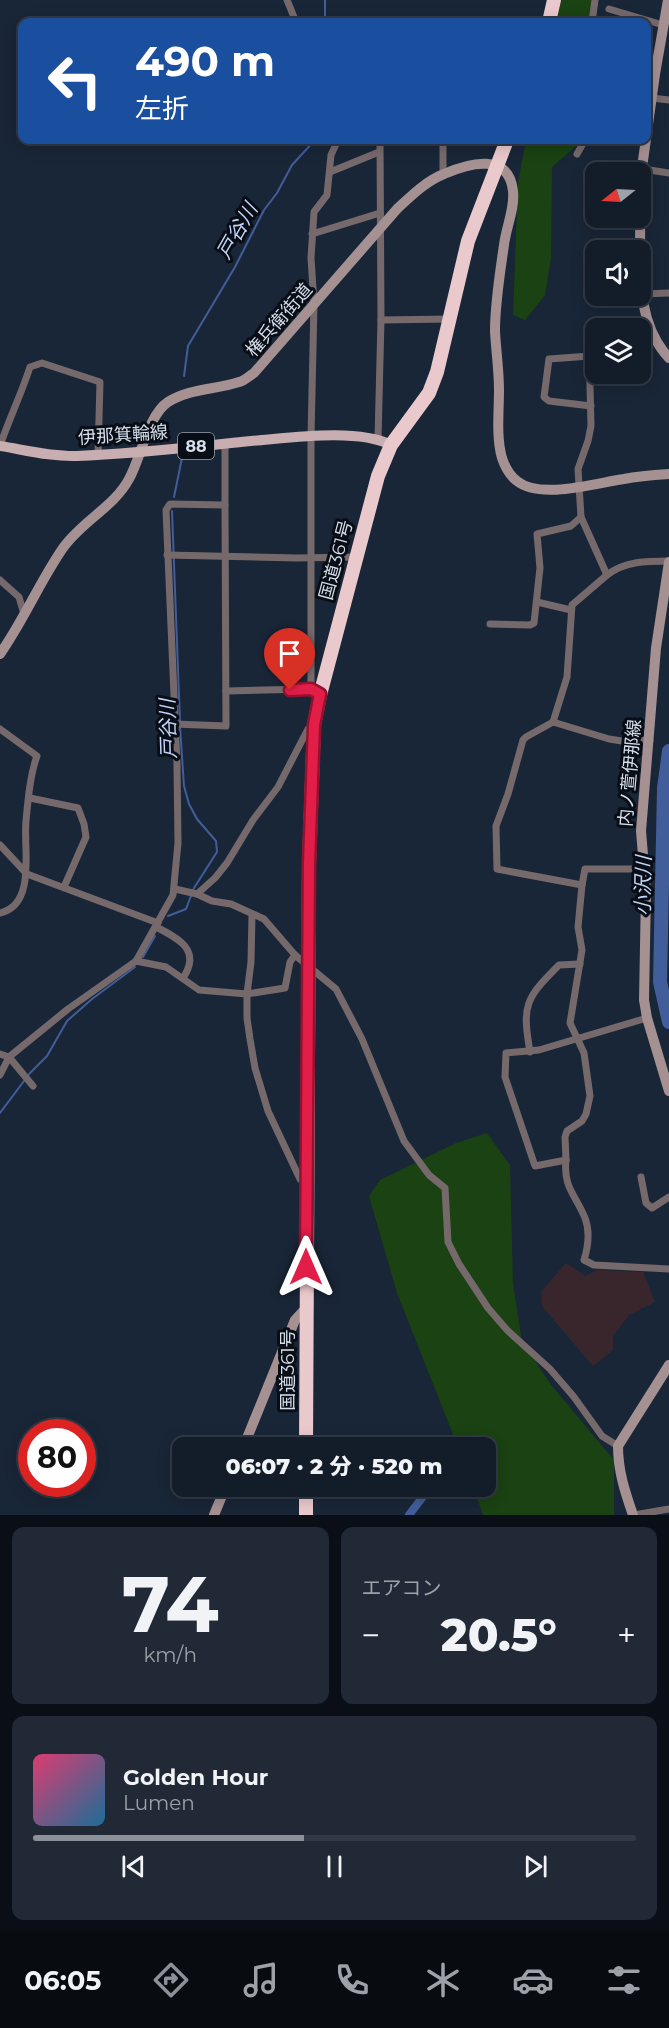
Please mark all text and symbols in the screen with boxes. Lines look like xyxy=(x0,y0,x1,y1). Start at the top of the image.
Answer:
text: 490 m xyxy=(135,35,275,87)
icon: left xyxy=(36,42,114,120)
text: 左折 xyxy=(135,92,189,125)
north arrow xyxy=(585,162,651,228)
map controls xyxy=(585,162,651,384)
water label: 戸谷川 xyxy=(212,197,263,263)
button: sound xyxy=(585,240,651,306)
street label: 権兵衛街道 xyxy=(241,279,317,361)
button: layers xyxy=(585,318,651,384)
street label: 伊那箕輪線 xyxy=(77,421,169,449)
road number: 88 xyxy=(178,433,214,459)
street label: 国道361号 xyxy=(315,518,357,602)
pin xyxy=(264,628,315,690)
icon: arrive xyxy=(273,637,306,670)
water label: 戸谷川 xyxy=(155,697,181,759)
street label: 内ノ萱伊那線 xyxy=(614,718,646,828)
water label: 小沢川 xyxy=(630,854,656,916)
position arrow xyxy=(274,1235,338,1299)
street label: 国道361号 xyxy=(277,1329,299,1411)
speed limit sign: 80 xyxy=(18,1419,96,1497)
text: 06:07 · 2 分 · 520 m xyxy=(226,1453,442,1480)
text: 74 xyxy=(122,1556,219,1652)
text: エアコン xyxy=(362,1576,442,1600)
text: 20.5° xyxy=(441,1607,557,1662)
text: − xyxy=(362,1615,380,1655)
text: + xyxy=(617,1615,636,1655)
text: km/h xyxy=(144,1643,197,1667)
text: Golden Hour xyxy=(123,1764,268,1791)
text: Lumen xyxy=(123,1791,195,1815)
icon: previous xyxy=(117,1850,150,1883)
icon: pause xyxy=(318,1850,351,1883)
icon: next xyxy=(519,1850,552,1883)
icon: directions xyxy=(150,1959,192,2001)
icon: music xyxy=(240,1959,282,2001)
icon: phone xyxy=(331,1959,373,2001)
icon: climate xyxy=(422,1959,464,2001)
icon: car xyxy=(512,1959,554,2001)
icon: filters xyxy=(603,1959,645,2001)
text: 06:05 xyxy=(24,1964,101,1997)

